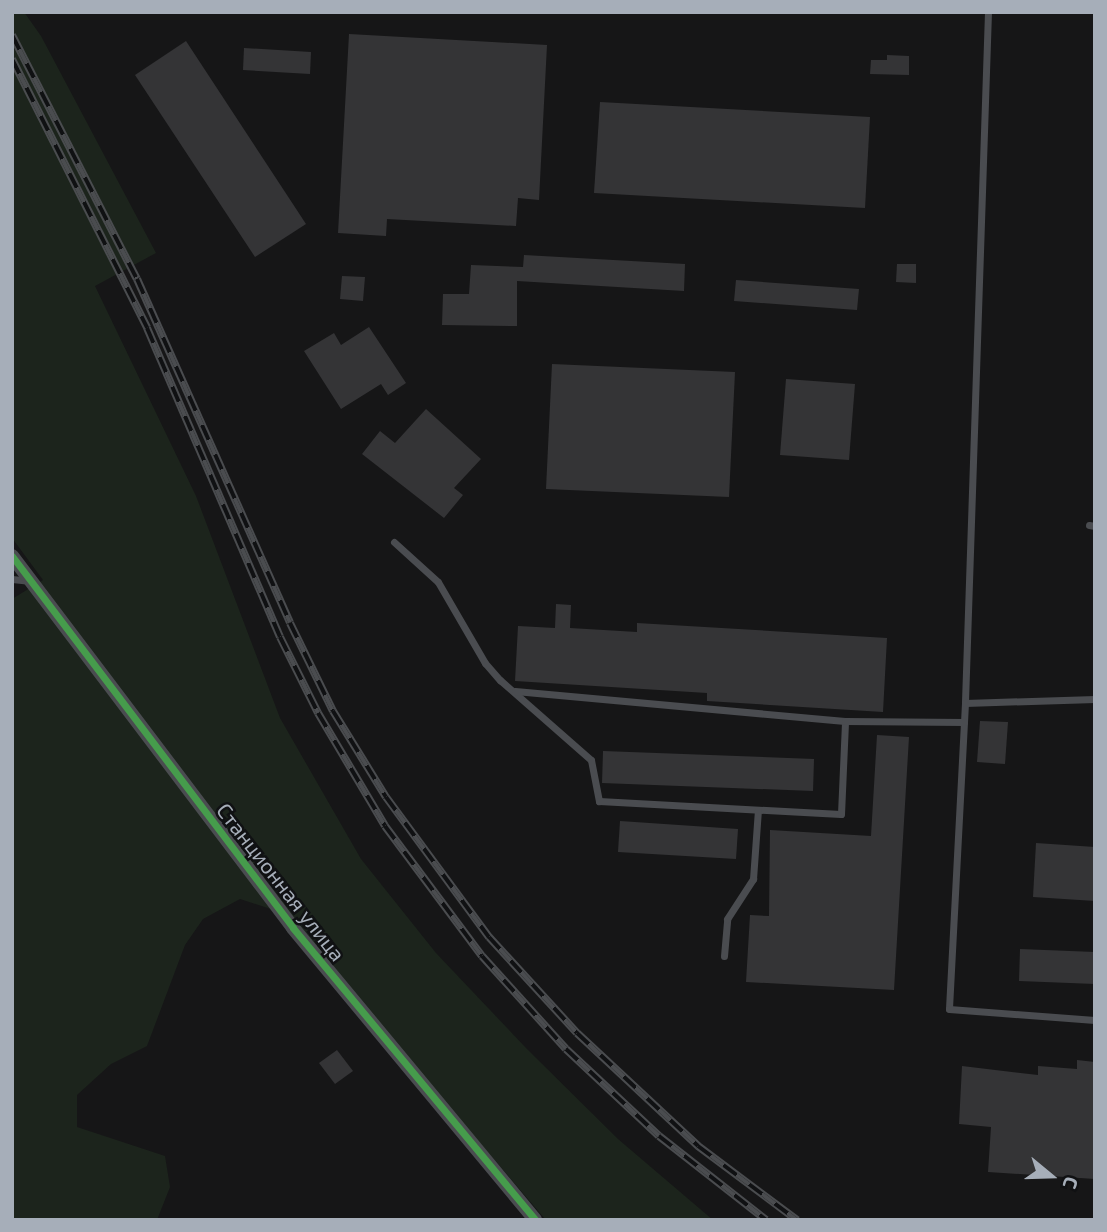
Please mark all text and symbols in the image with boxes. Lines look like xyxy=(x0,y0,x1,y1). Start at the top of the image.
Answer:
street label: Станционная улица xyxy=(211,798,351,966)
north arrow xyxy=(1016,1141,1086,1211)
text: С xyxy=(1059,1174,1084,1192)

